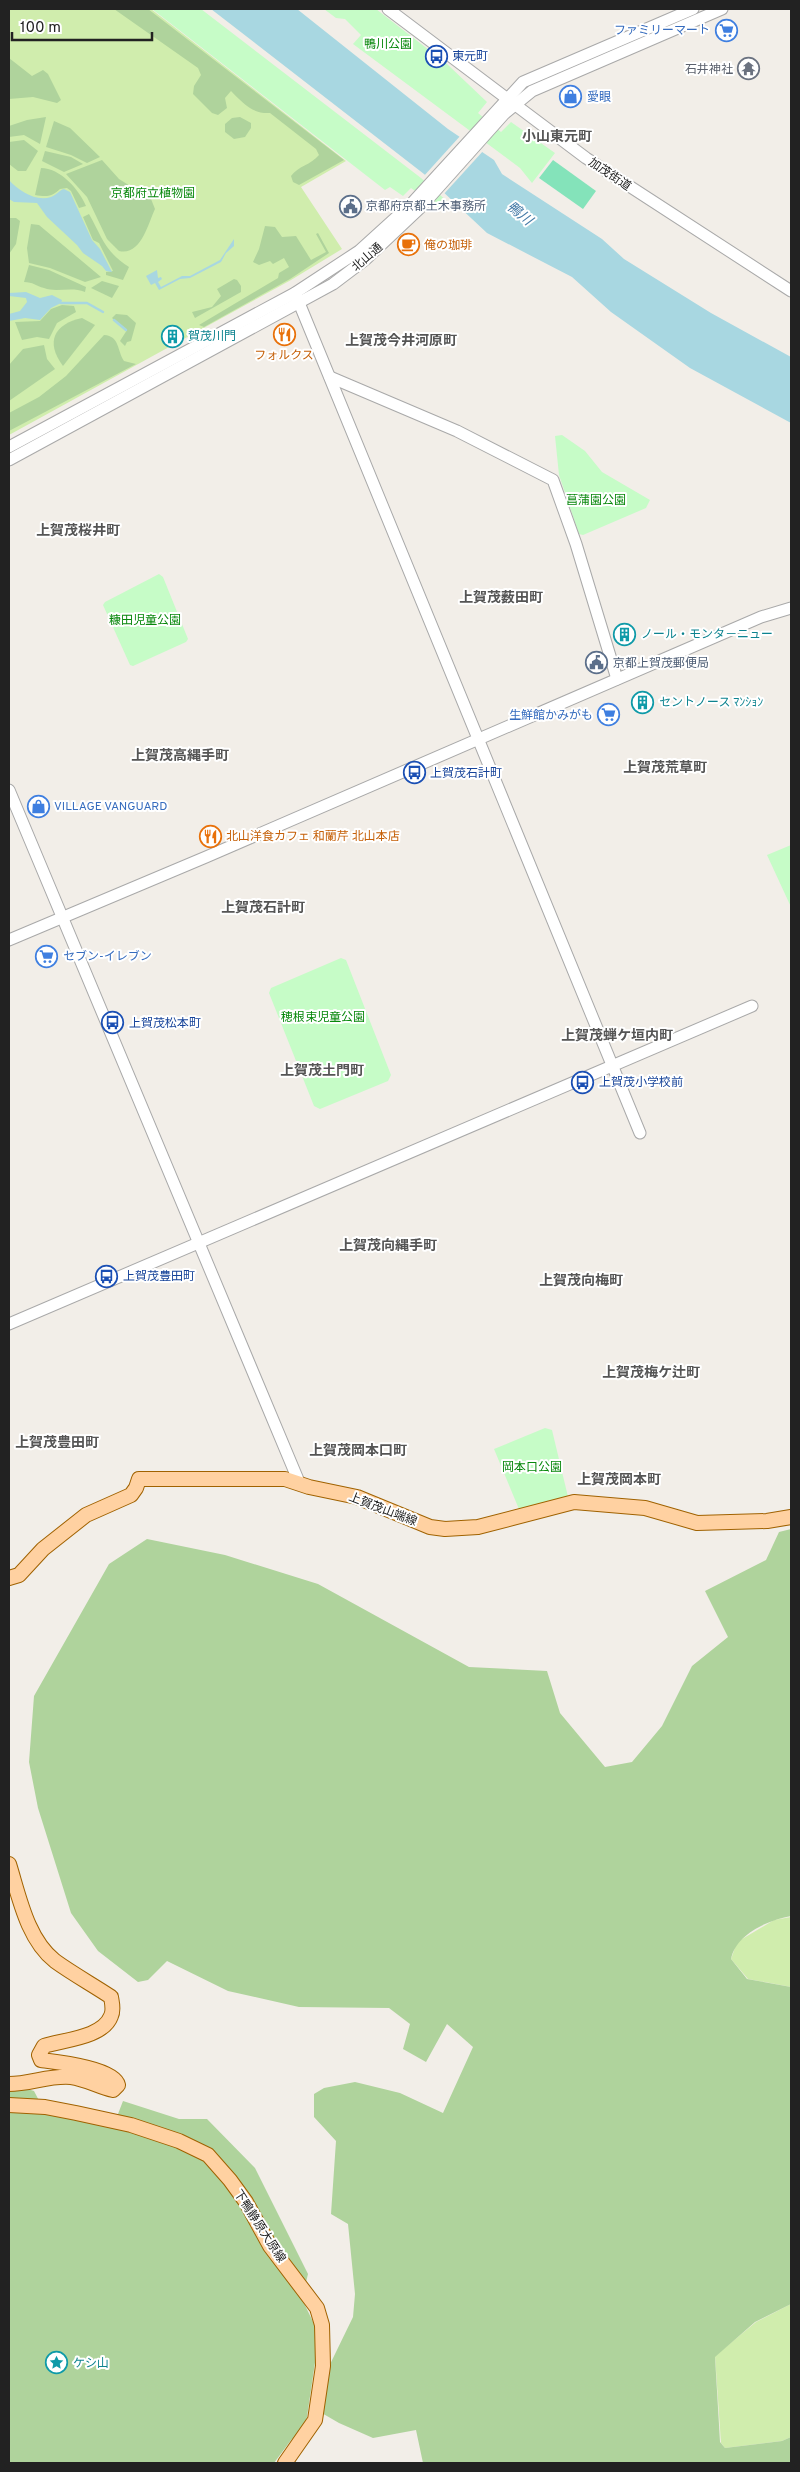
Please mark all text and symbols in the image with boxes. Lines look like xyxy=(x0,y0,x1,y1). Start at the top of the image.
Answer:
scale bar xyxy=(12,10,152,42)
supermarket icon: ファミリーマート xyxy=(714,18,738,42)
text: 100 m xyxy=(20,19,61,38)
place label: ファミリーマート xyxy=(614,23,710,39)
park label: 鴨川公園 xyxy=(364,37,412,53)
bus stop icon: 東元町 xyxy=(424,44,448,68)
place label: 東元町 xyxy=(452,49,488,65)
temple icon: 石井神社 xyxy=(737,57,761,81)
place label: 石井神社 xyxy=(685,62,733,78)
shop icon: 愛眼 xyxy=(559,85,583,109)
place label: 愛眼 xyxy=(587,90,611,106)
district label: 小山東元町 xyxy=(522,129,592,146)
street label: 加茂街道 xyxy=(585,155,634,195)
park label: 京都府立植物園 xyxy=(111,186,195,202)
public building icon: 京都府京都土木事務所 xyxy=(338,194,362,218)
place label: 京都府京都土木事務所 xyxy=(366,199,486,215)
water label: 鴨川 xyxy=(503,199,537,231)
cafe icon: 俺の珈琲 xyxy=(396,233,420,257)
place label: 俺の珈琲 xyxy=(424,238,472,254)
street label: 北山通 xyxy=(349,240,386,276)
restaurant icon: フォルクス xyxy=(272,322,296,346)
building icon: 賀茂川門 xyxy=(160,324,184,348)
place label: 賀茂川門 xyxy=(188,329,236,345)
district label: 上賀茂今井河原町 xyxy=(345,332,457,350)
place label: フォルクス xyxy=(254,348,314,364)
park label: 菖蒲園公園 xyxy=(566,493,626,509)
district label: 上賀茂桜井町 xyxy=(36,522,120,540)
district label: 上賀茂薮田町 xyxy=(459,590,543,607)
park label: 糠田児童公園 xyxy=(109,613,181,629)
building icon: ノール・モンタ－ニュー xyxy=(613,622,637,646)
place label: ノール・モンタ－ニュー xyxy=(641,627,773,643)
public building icon: 京都上賀茂郵便局 xyxy=(585,651,609,675)
place label: 京都上賀茂郵便局 xyxy=(613,656,709,672)
building icon: セントノース ﾏﾝｼｮﾝ xyxy=(631,690,655,714)
place label: セントノース ﾏﾝｼｮﾝ xyxy=(659,695,763,711)
supermarket icon: 生鮮館かみがも xyxy=(597,703,621,727)
place label: 生鮮館かみがも xyxy=(509,708,593,724)
district label: 上賀茂高縄手町 xyxy=(131,748,229,765)
district label: 上賀茂荒草町 xyxy=(623,760,707,777)
bus stop icon: 上賀茂石計町 xyxy=(402,761,426,785)
place label: 上賀茂石計町 xyxy=(430,766,502,782)
shop icon: VILLAGE VANGUARD xyxy=(26,794,50,818)
place label: VILLAGE VANGUARD xyxy=(54,799,167,815)
restaurant icon: 北山洋食カフェ 和蘭芹 北山本店 xyxy=(198,824,222,848)
place label: 北山洋食カフェ 和蘭芹 北山本店 xyxy=(226,829,400,845)
district label: 上賀茂石計町 xyxy=(221,900,305,917)
supermarket icon: セブン-イレブン xyxy=(35,944,59,968)
place label: セブン-イレブン xyxy=(63,949,152,965)
park label: 穂根束児童公園 xyxy=(281,1010,365,1026)
bus stop icon: 上賀茂松本町 xyxy=(101,1011,125,1035)
place label: 上賀茂松本町 xyxy=(129,1016,201,1032)
district label: 上賀茂蝉ケ垣内町 xyxy=(561,1027,673,1045)
district label: 上賀茂土門町 xyxy=(280,1063,364,1080)
bus stop icon: 上賀茂小学校前 xyxy=(571,1070,595,1094)
place label: 上賀茂小学校前 xyxy=(599,1075,683,1091)
district label: 上賀茂向縄手町 xyxy=(339,1238,437,1255)
bus stop icon: 上賀茂豊田町 xyxy=(95,1264,119,1288)
place label: 上賀茂豊田町 xyxy=(123,1269,195,1285)
district label: 上賀茂向梅町 xyxy=(539,1272,623,1290)
district label: 上賀茂梅ケ辻町 xyxy=(602,1364,700,1382)
district label: 上賀茂豊田町 xyxy=(15,1435,99,1452)
district label: 上賀茂岡本口町 xyxy=(309,1443,407,1460)
park label: 岡本口公園 xyxy=(502,1460,562,1476)
district label: 上賀茂岡本町 xyxy=(577,1472,661,1489)
street label: 上賀茂山端線 xyxy=(346,1490,419,1530)
street label: 下鴨静原大原線 xyxy=(230,2187,289,2266)
place icon: ケシ山 xyxy=(45,2351,69,2375)
place label: ケシ山 xyxy=(73,2356,109,2372)

